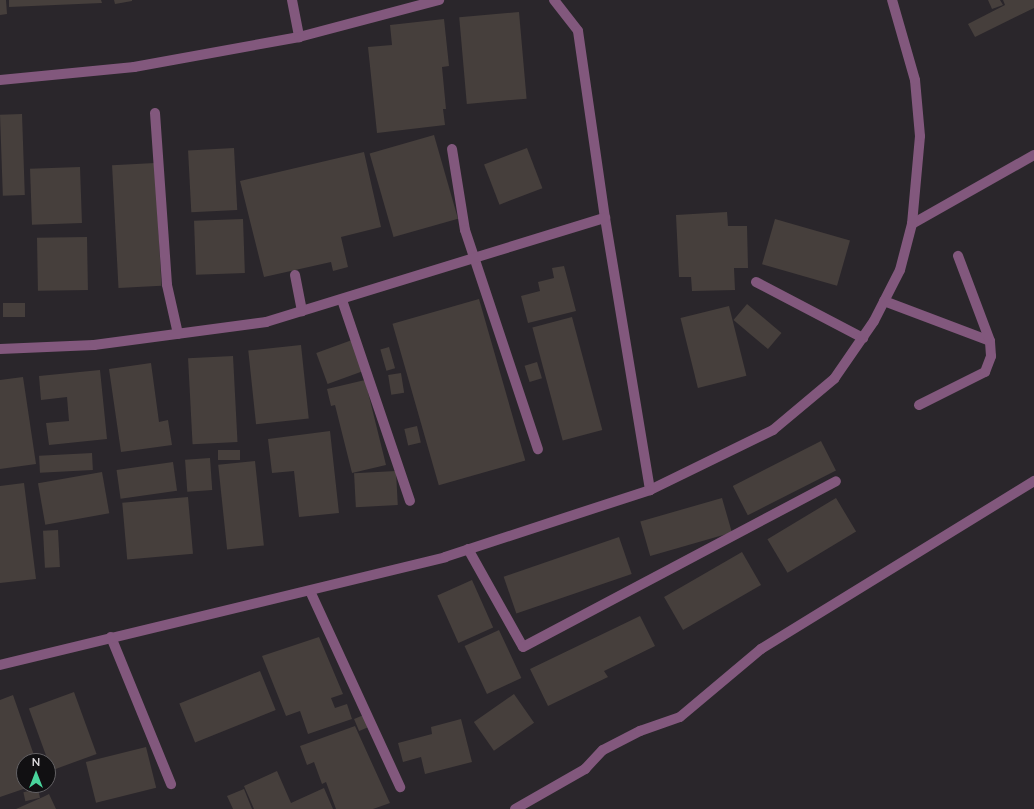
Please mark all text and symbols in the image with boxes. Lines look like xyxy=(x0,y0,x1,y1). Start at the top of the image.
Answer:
north arrow xyxy=(16,753,56,793)
text: N xyxy=(32,755,40,768)

